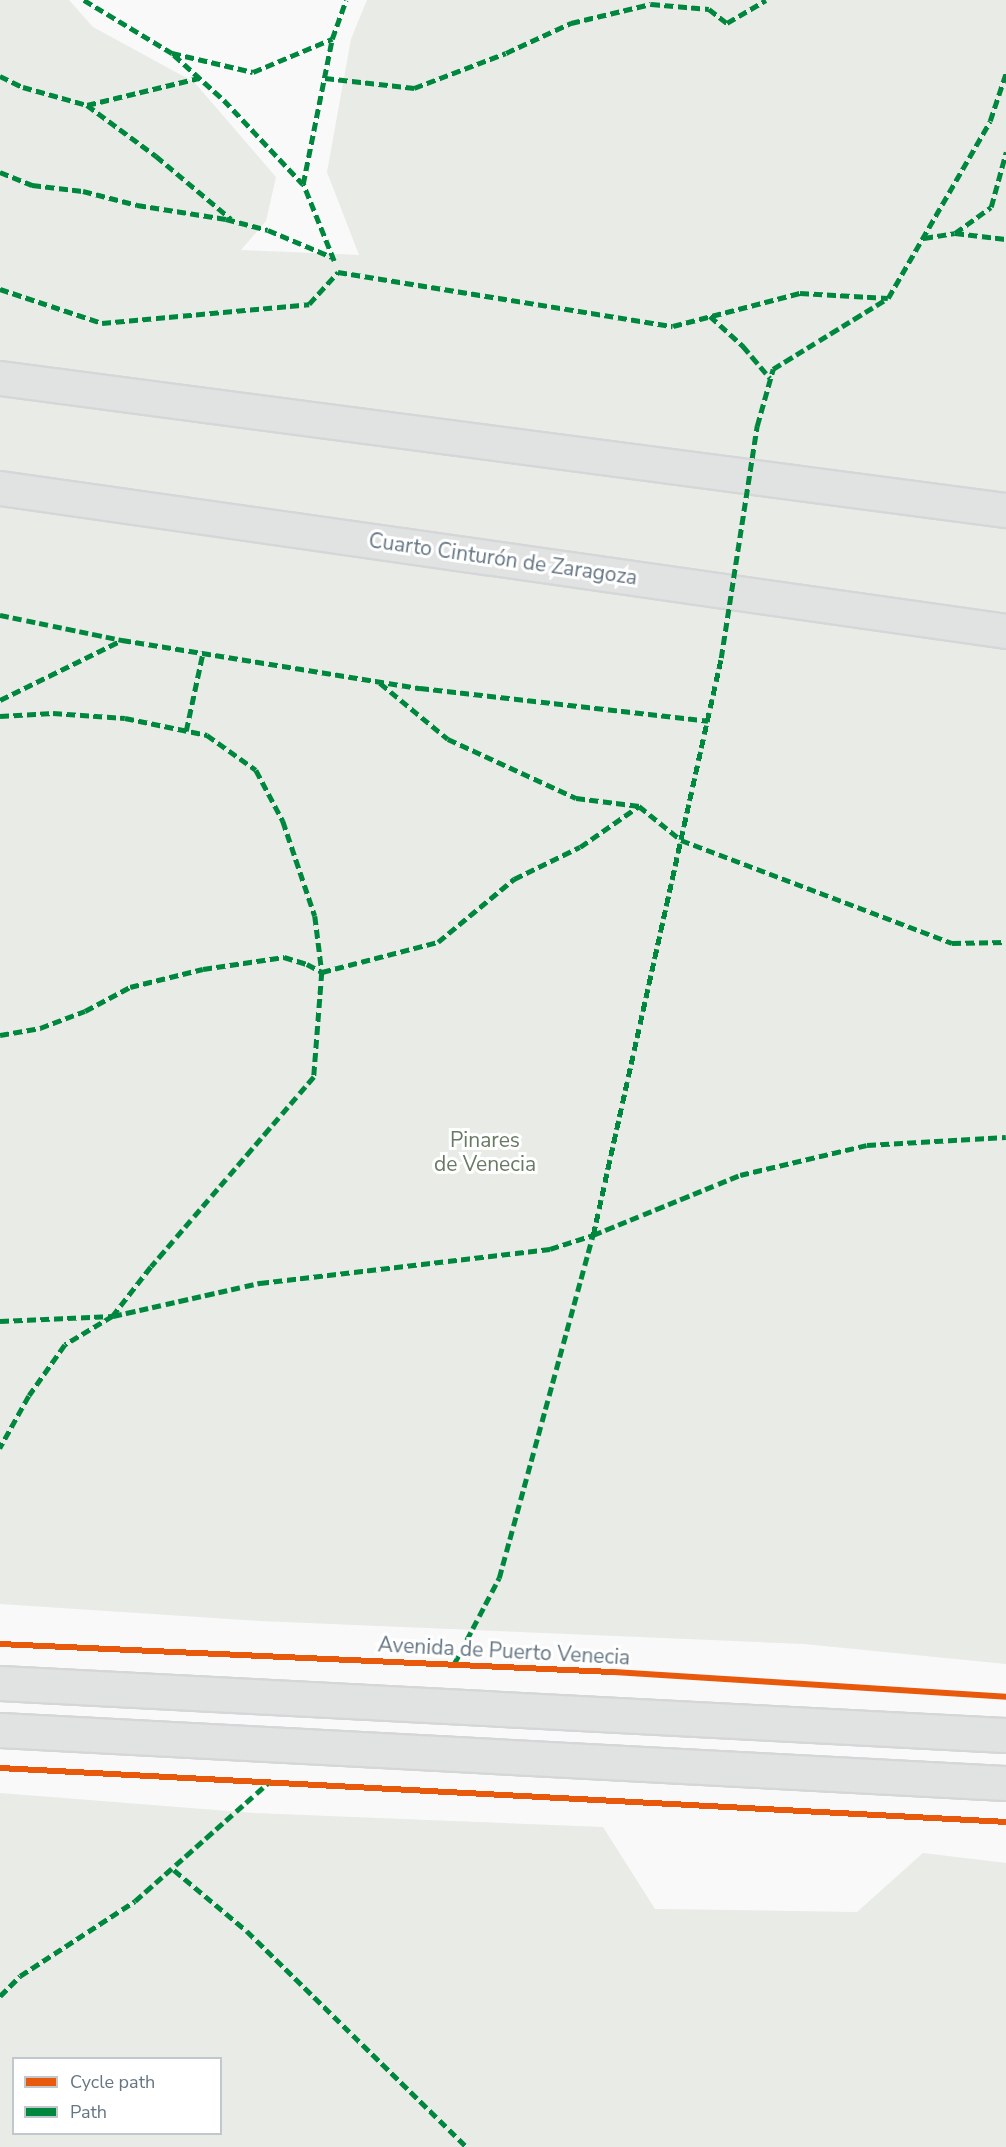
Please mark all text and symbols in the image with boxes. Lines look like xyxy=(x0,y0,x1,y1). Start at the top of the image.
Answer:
street label: Cuarto Cinturón de Zaragoza xyxy=(367,528,639,590)
park label: Pinares de Venecia xyxy=(434,1127,536,1177)
street label: Avenida de Puerto Venecia xyxy=(377,1632,631,1670)
legend xyxy=(12,2057,222,2135)
text: Cycle path xyxy=(70,2070,155,2094)
text: Path xyxy=(70,2100,107,2124)

